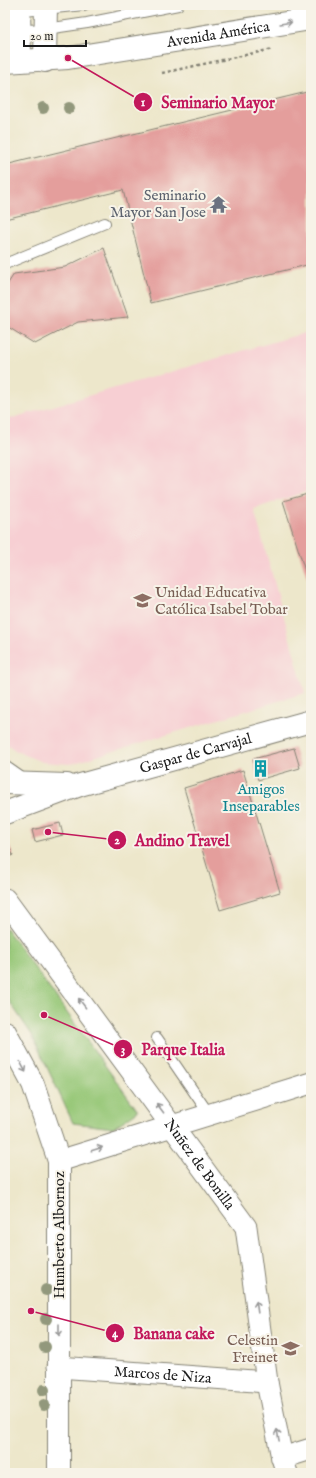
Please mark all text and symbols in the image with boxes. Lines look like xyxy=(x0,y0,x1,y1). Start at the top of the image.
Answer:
street label: Avenida América xyxy=(164,16,271,52)
one-way arrow xyxy=(279,19,292,27)
scale bar xyxy=(24,22,86,48)
text: 20 m xyxy=(30,29,53,44)
callout: Seminario Mayor xyxy=(133,88,283,116)
text: Seminario Mayor xyxy=(161,94,275,114)
text: 1 xyxy=(141,95,146,110)
place label: Seminario Mayor San Jose xyxy=(110,186,206,222)
temple icon: Seminario Mayor San Jose xyxy=(209,194,229,214)
place label: Unidad Educativa Católica Isabel Tobar xyxy=(155,583,288,619)
school or university icon: Unidad Educativa Católica Isabel Tobar xyxy=(132,591,152,611)
street label: Gaspar de Carvajal xyxy=(137,728,255,778)
building icon: Amigos Inseparables xyxy=(251,758,271,778)
place label: Amigos Inseparables xyxy=(222,780,300,816)
callout: Andino Travel xyxy=(107,826,237,854)
text: Andino Travel xyxy=(134,832,230,852)
text: 2 xyxy=(114,833,120,848)
one-way arrow xyxy=(78,998,86,1009)
callout: Parque Italia xyxy=(113,1035,232,1063)
text: Parque Italia xyxy=(141,1041,226,1061)
text: 3 xyxy=(121,1042,125,1057)
one-way arrow xyxy=(20,1061,28,1073)
one-way arrow xyxy=(156,1102,164,1113)
street label: Nuñez de Bonilla xyxy=(160,1115,240,1214)
one-way arrow xyxy=(90,1145,103,1152)
street label: Humberto Albornoz xyxy=(50,1171,69,1299)
one-way arrow xyxy=(253,1301,261,1314)
callout: Banana cake xyxy=(105,1319,223,1347)
one-way arrow xyxy=(55,1323,62,1336)
text: Banana cake xyxy=(133,1325,215,1345)
text: 4 xyxy=(112,1326,119,1341)
place label: Celestin Freinet xyxy=(227,1331,278,1367)
school or university icon: Celestin Freinet xyxy=(281,1339,301,1359)
street label: Marcos de Niza xyxy=(113,1362,213,1388)
one-way arrow xyxy=(274,1429,282,1442)

